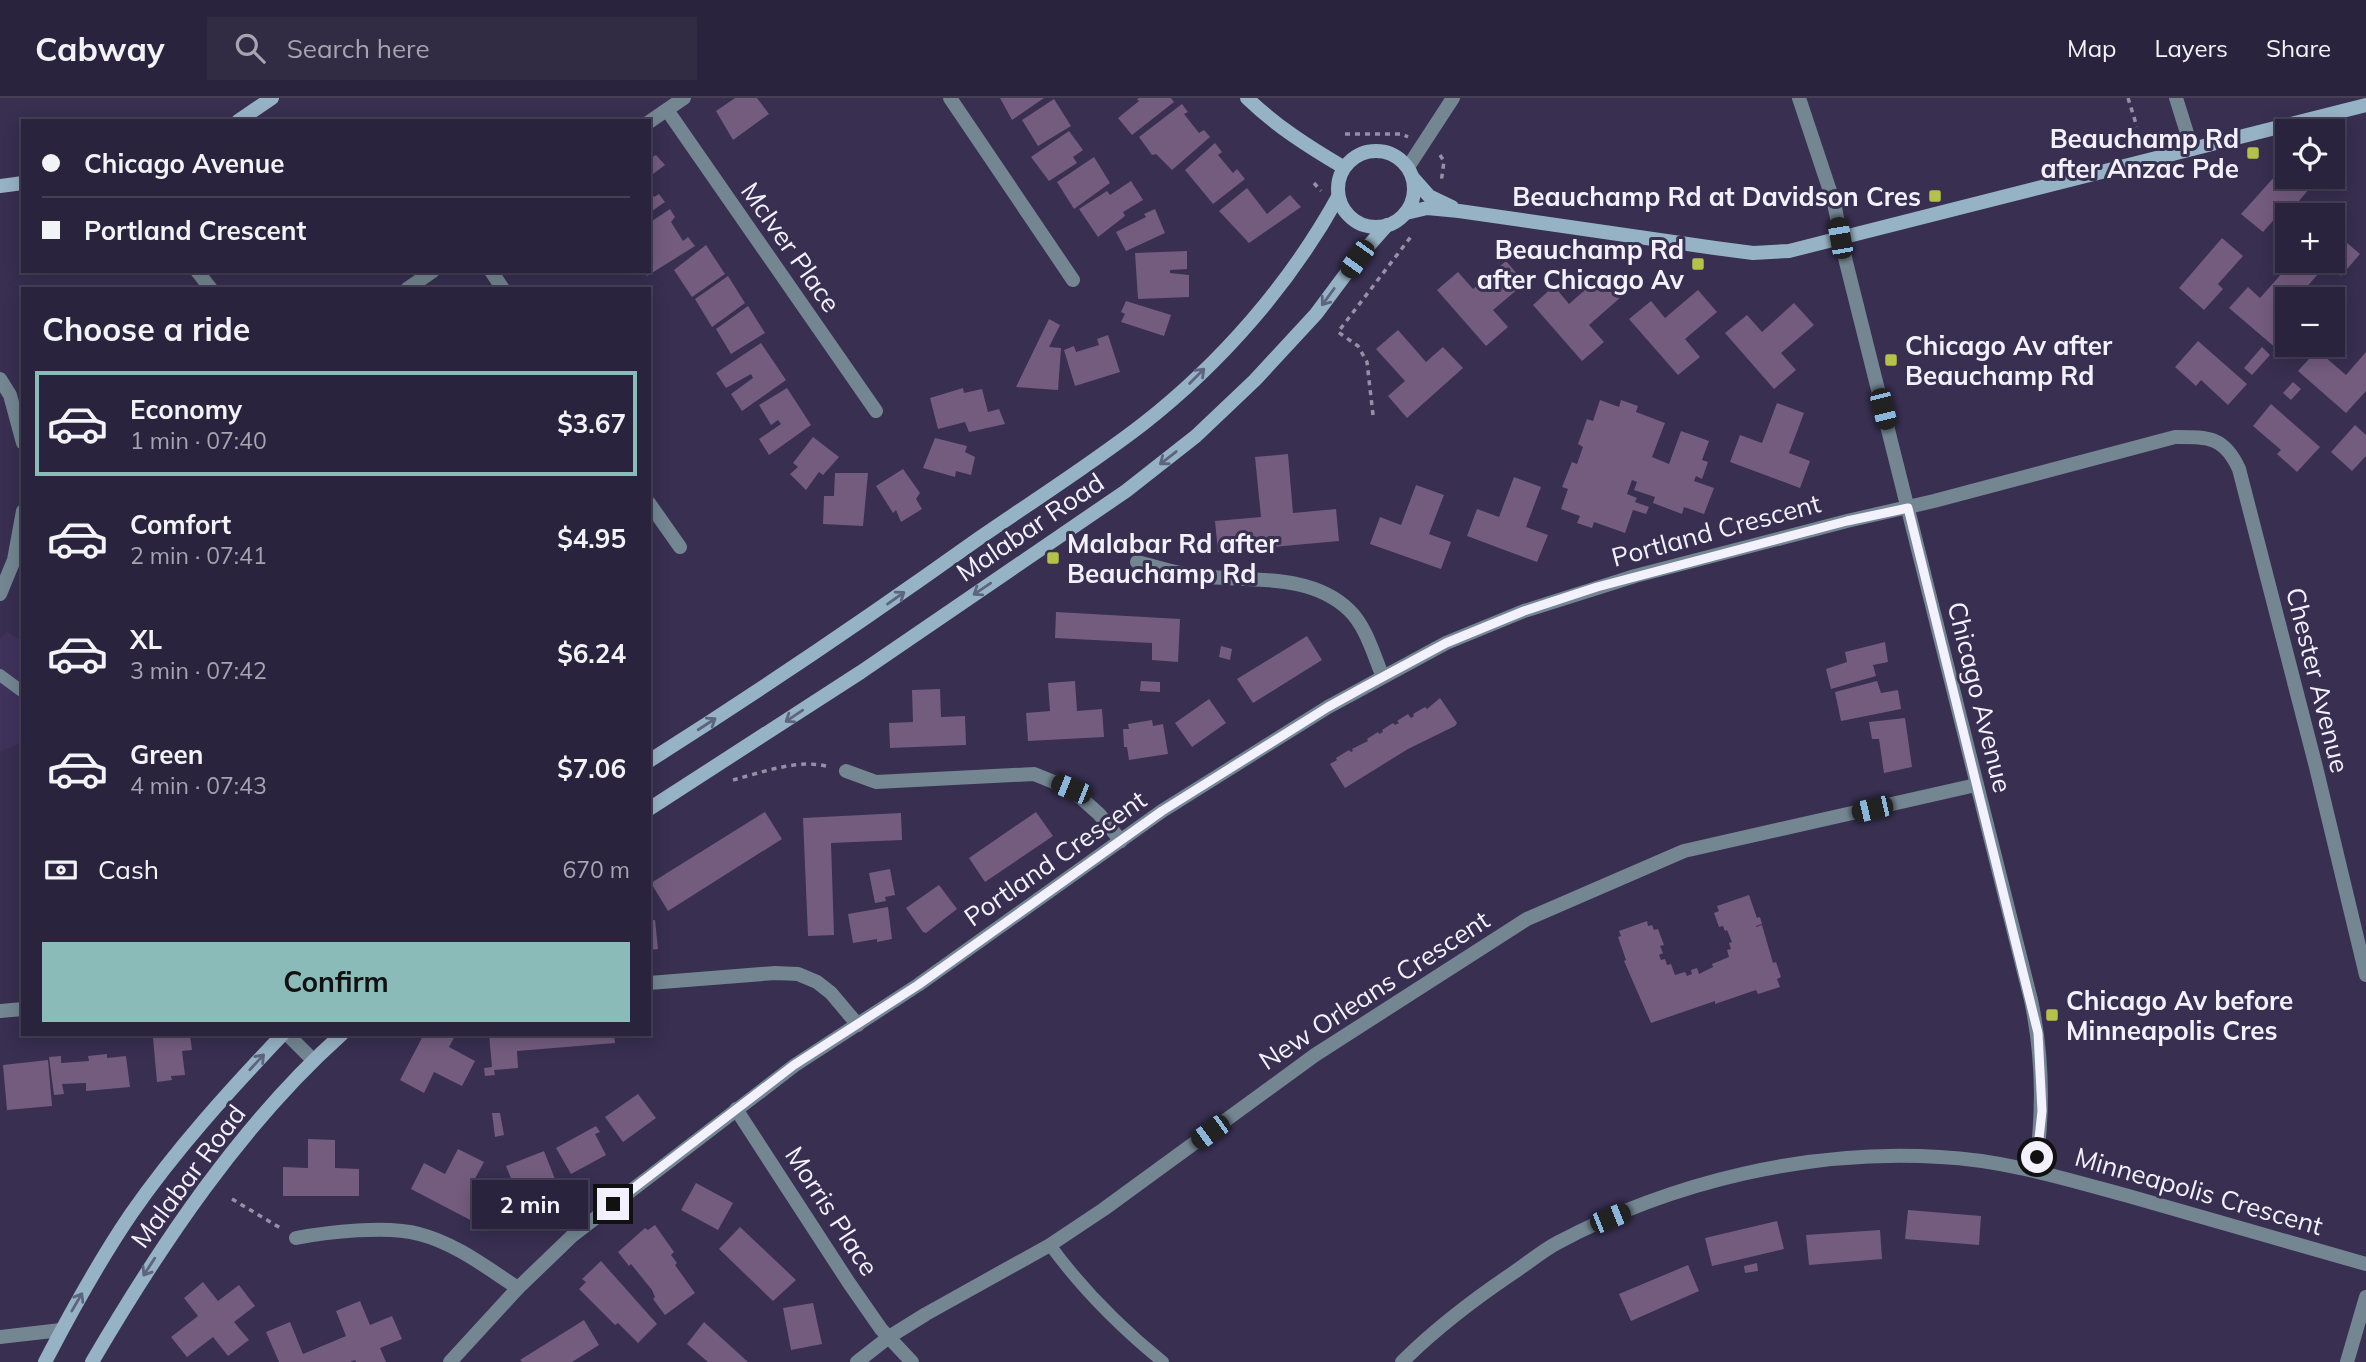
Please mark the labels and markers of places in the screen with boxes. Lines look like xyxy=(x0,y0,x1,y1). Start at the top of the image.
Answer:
place label: Beauchamp Rd after Anzac Pde xyxy=(2041,122,2239,185)
marker: Beauchamp Rd after Anzac Pde xyxy=(2245,145,2261,161)
place label: Beauchamp Rd at Davidson Cres xyxy=(1512,180,1921,213)
marker: Beauchamp Rd at Davidson Cres xyxy=(1927,188,1943,204)
place label: Beauchamp Rd after Chicago Av xyxy=(1477,233,1685,296)
marker: Beauchamp Rd after Chicago Av xyxy=(1690,256,1706,272)
place label: Chicago Av after Beauchamp Rd xyxy=(1905,329,2113,392)
marker: Chicago Av after Beauchamp Rd xyxy=(1883,352,1899,368)
place label: Malabar Rd after Beauchamp Rd xyxy=(1067,527,1279,590)
marker: Malabar Rd after Beauchamp Rd xyxy=(1045,550,1061,566)
place label: Chicago Av before Minneapolis Cres xyxy=(2066,984,2293,1047)
marker: Chicago Av before Minneapolis Cres xyxy=(2044,1007,2060,1023)

